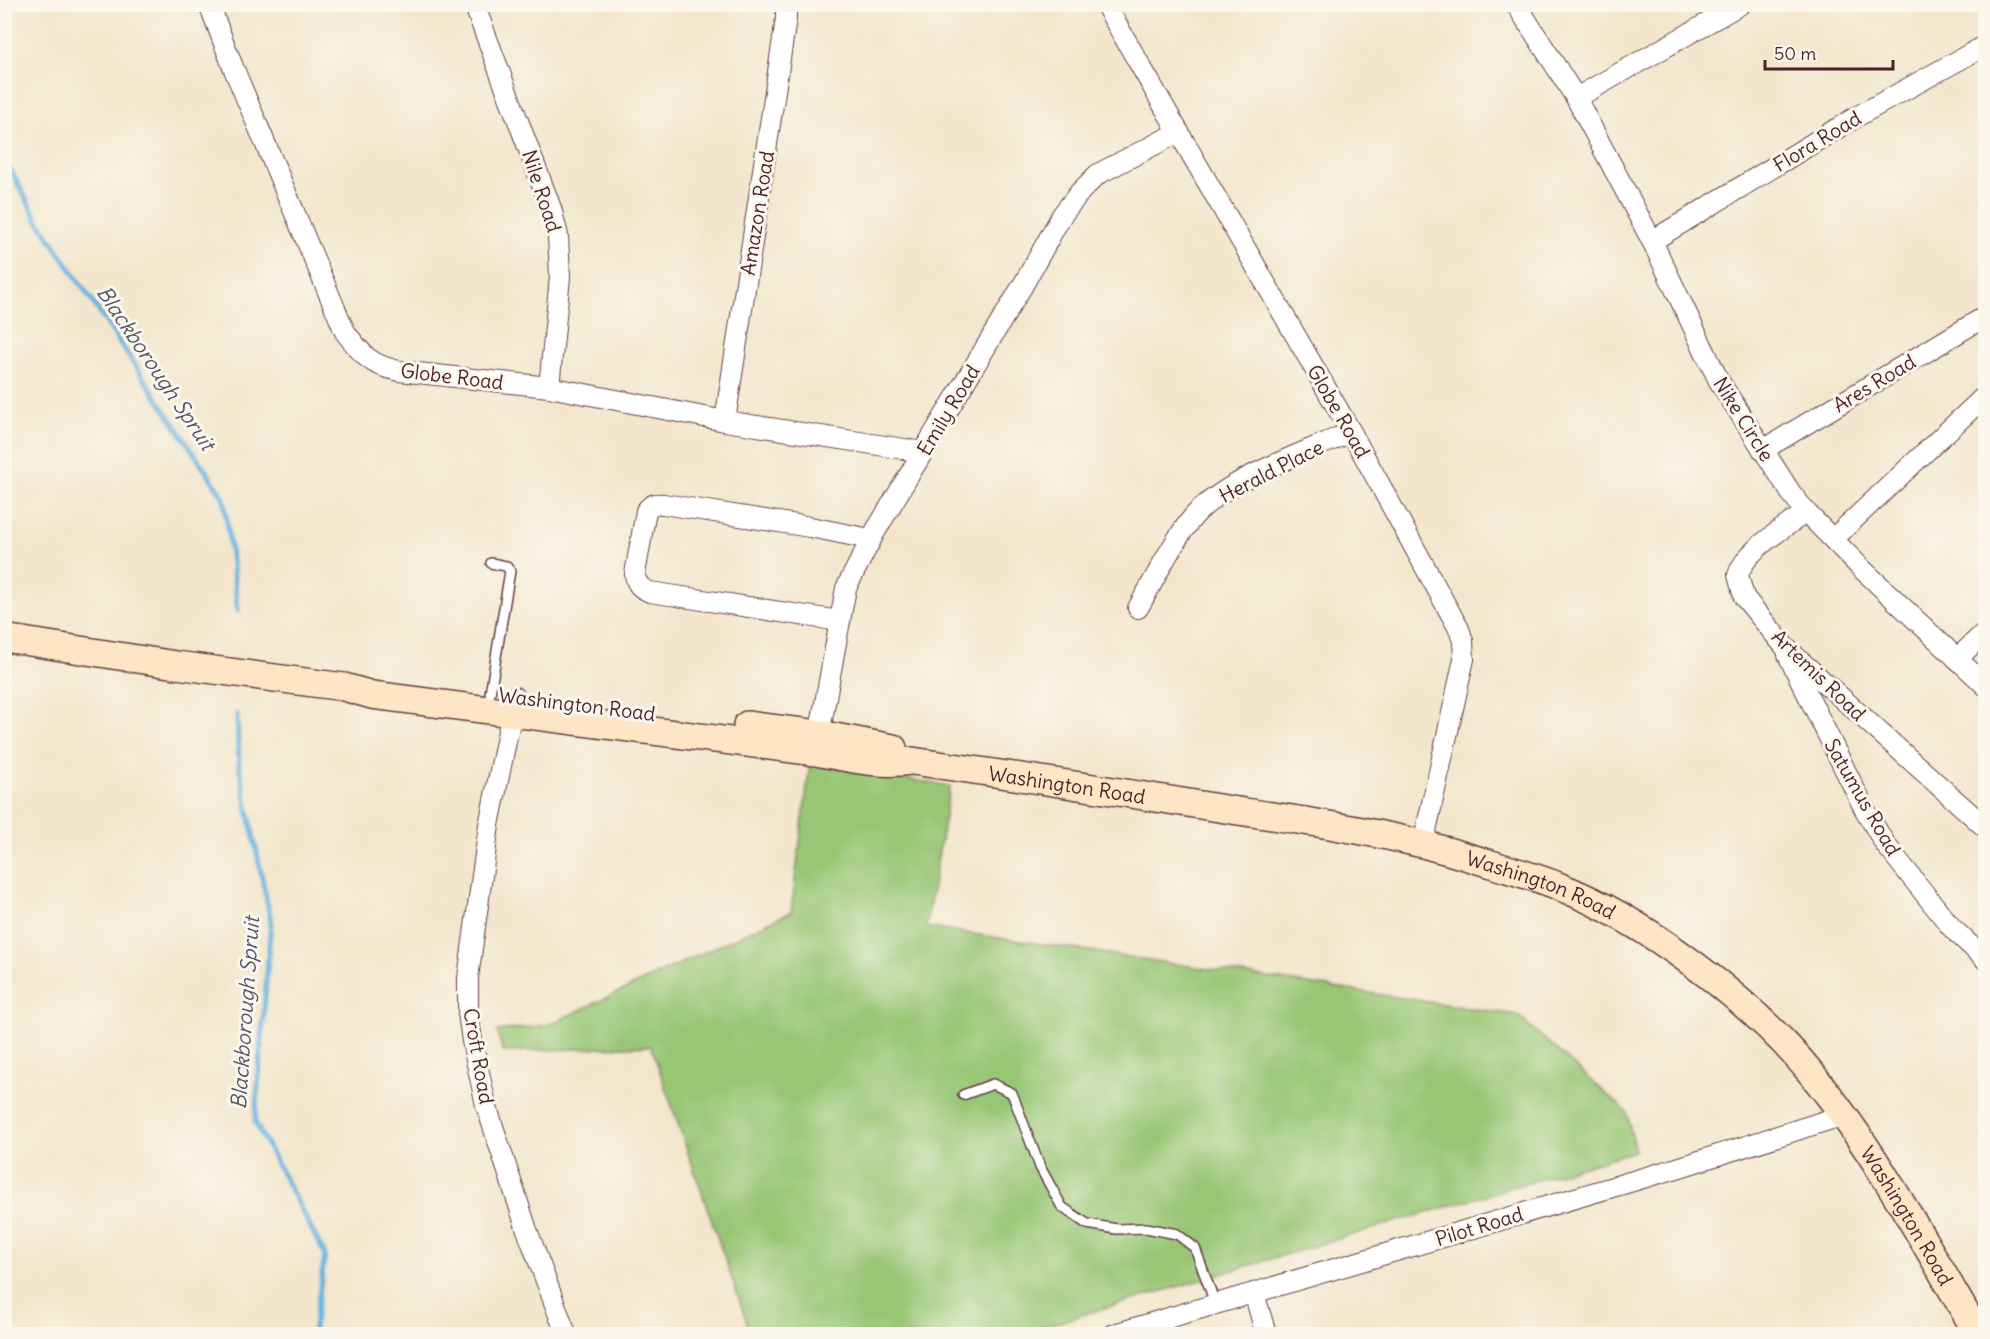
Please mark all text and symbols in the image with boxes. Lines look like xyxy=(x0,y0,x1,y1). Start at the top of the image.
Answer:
scale bar xyxy=(1765,33,1892,71)
text: 50 m xyxy=(1774,42,1816,65)
street label: Flora Road xyxy=(1769,105,1866,177)
street label: Nile Road xyxy=(517,147,567,236)
street label: Amazon Road xyxy=(735,149,779,277)
water label: Blackborough Spruit xyxy=(91,281,223,458)
street label: Ares Road xyxy=(1828,348,1920,417)
street label: Globe Road xyxy=(399,357,505,395)
street label: Emily Road xyxy=(911,360,985,460)
street label: Globe Road xyxy=(1302,360,1376,462)
street label: Nike Circle xyxy=(1708,372,1780,466)
street label: Herald Place xyxy=(1215,434,1327,508)
street label: Artemis Road xyxy=(1767,624,1871,726)
street label: Washington Road xyxy=(497,682,657,726)
street label: Satumus Road xyxy=(1819,734,1907,860)
street label: Washington Road xyxy=(987,760,1147,809)
street label: Washington Road xyxy=(1463,845,1621,924)
water label: Blackborough Spruit xyxy=(225,913,265,1110)
street label: Croft Road xyxy=(458,1006,500,1106)
street label: Washington Road xyxy=(1856,1141,1959,1290)
street label: Pilot Road xyxy=(1432,1201,1526,1251)

